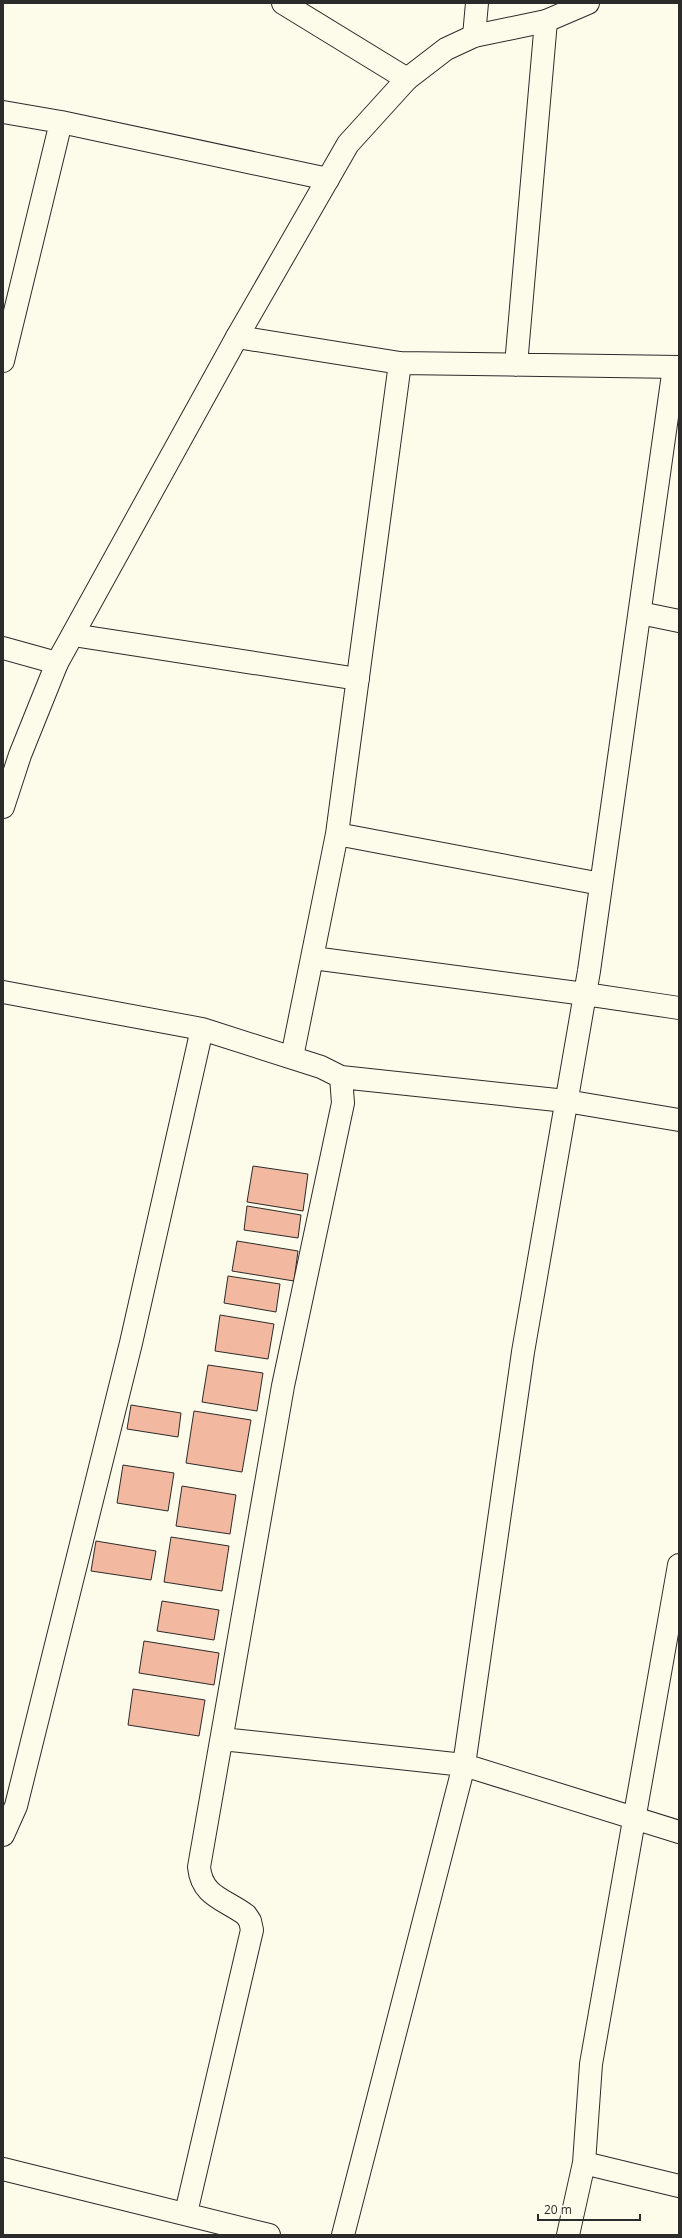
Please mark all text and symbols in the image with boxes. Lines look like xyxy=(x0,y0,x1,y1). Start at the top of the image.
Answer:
scale bar xyxy=(538,2196,640,2222)
text: 20 m xyxy=(544,2201,572,2218)

